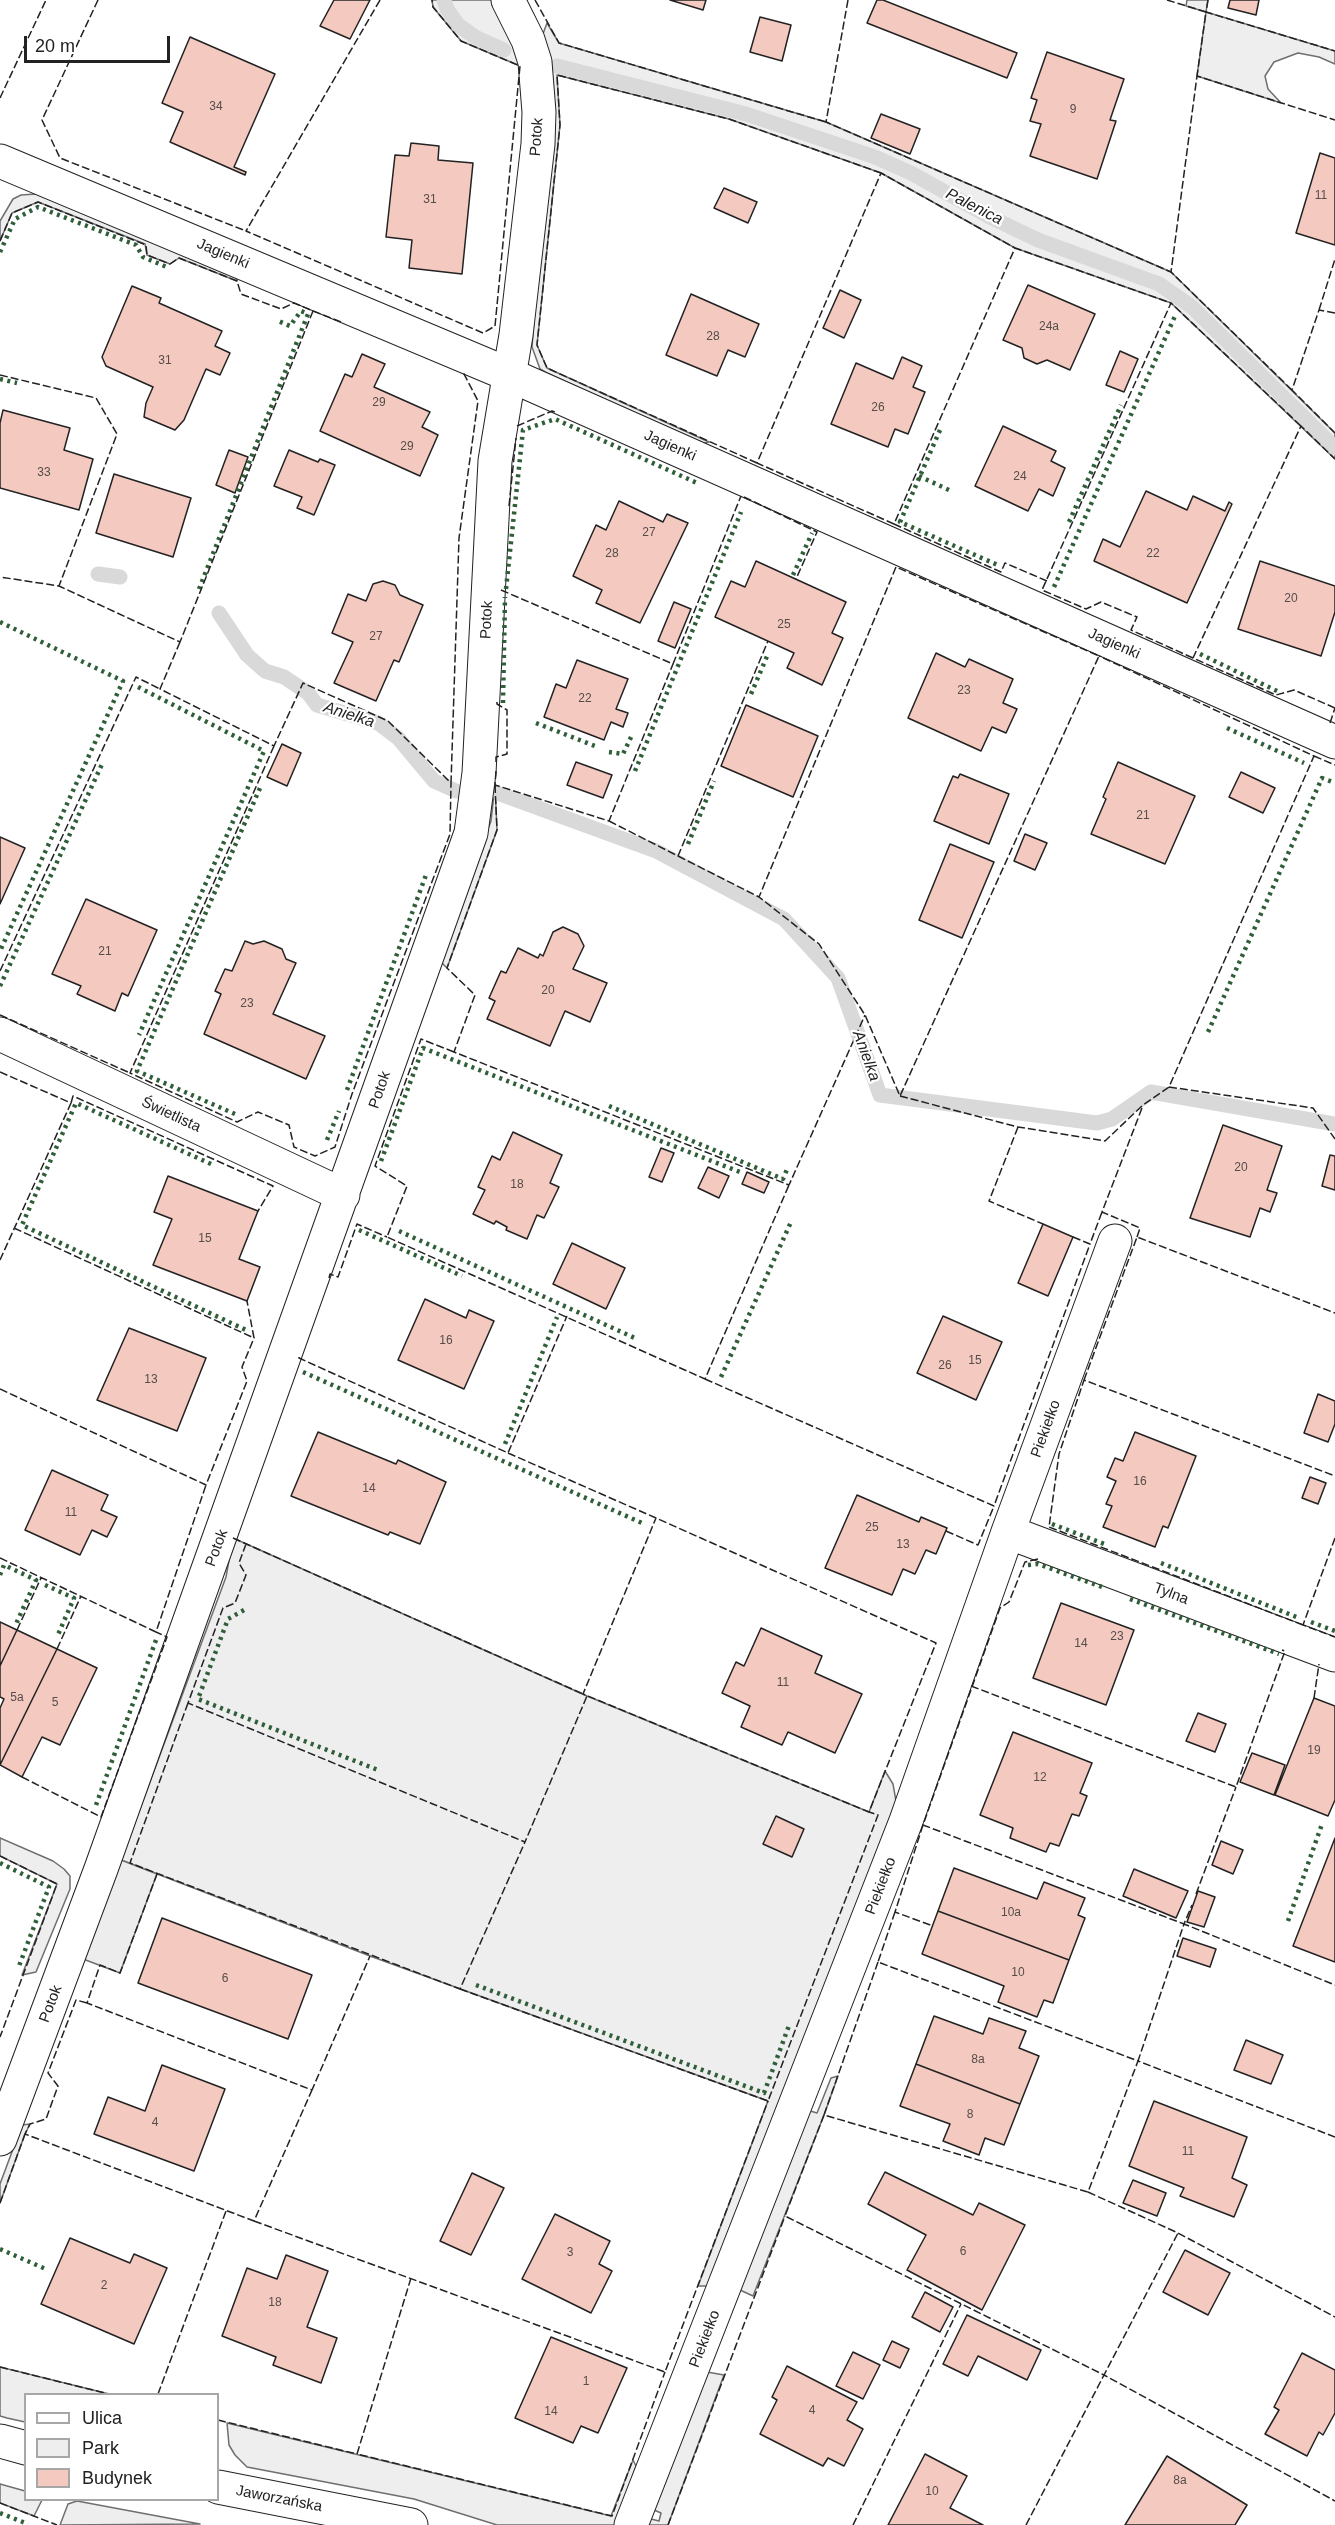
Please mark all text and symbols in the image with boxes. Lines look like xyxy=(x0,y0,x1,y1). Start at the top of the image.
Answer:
scale bar xyxy=(27,24,172,62)
text: 20 m xyxy=(35,36,75,56)
house number: 34 xyxy=(209,100,223,114)
house number: 9 xyxy=(1070,103,1076,117)
street label: Potok xyxy=(527,117,547,157)
water label: Palenica xyxy=(942,185,1006,229)
house number: 11 xyxy=(1315,189,1327,203)
house number: 31 xyxy=(423,193,437,207)
street label: Jagienki xyxy=(194,235,252,273)
house number: 24a xyxy=(1039,320,1059,334)
house number: 28 xyxy=(706,330,720,344)
house number: 31 xyxy=(158,354,172,368)
house number: 29 xyxy=(372,396,386,410)
house number: 26 xyxy=(871,401,885,415)
street label: Jagienki xyxy=(641,427,699,465)
house number: 29 xyxy=(400,440,414,454)
house number: 33 xyxy=(37,466,51,480)
house number: 24 xyxy=(1013,470,1027,484)
house number: 27 xyxy=(642,526,656,540)
house number: 28 xyxy=(605,547,619,561)
house number: 22 xyxy=(1146,547,1160,561)
house number: 20 xyxy=(1284,592,1298,606)
street label: Potok xyxy=(477,600,497,640)
house number: 25 xyxy=(777,618,791,632)
street label: Jagienki xyxy=(1085,625,1143,663)
house number: 27 xyxy=(369,630,383,644)
house number: 23 xyxy=(957,684,971,698)
house number: 22 xyxy=(578,692,592,706)
water label: Anielka xyxy=(321,698,377,732)
house number: 21 xyxy=(1136,809,1150,823)
house number: 21 xyxy=(98,945,112,959)
house number: 20 xyxy=(541,984,555,998)
house number: 23 xyxy=(240,997,254,1011)
water label: Anielka xyxy=(848,1028,884,1084)
street label: Potok xyxy=(365,1069,395,1111)
street label: Świetlista xyxy=(138,1093,204,1137)
house number: 20 xyxy=(1234,1161,1248,1175)
house number: 18 xyxy=(510,1178,524,1192)
house number: 15 xyxy=(198,1232,212,1246)
house number: 16 xyxy=(439,1334,453,1348)
house number: 15 xyxy=(968,1354,982,1368)
house number: 26 xyxy=(938,1359,952,1373)
house number: 13 xyxy=(144,1373,158,1387)
street label: Piekiełko xyxy=(1027,1398,1065,1460)
house number: 16 xyxy=(1133,1475,1147,1489)
house number: 14 xyxy=(362,1482,376,1496)
house number: 11 xyxy=(65,1506,77,1520)
house number: 25 xyxy=(865,1521,879,1535)
street label: Potok xyxy=(202,1527,232,1569)
house number: 13 xyxy=(896,1538,910,1552)
street label: Tylna xyxy=(1151,1579,1191,1609)
house number: 23 xyxy=(1110,1630,1124,1644)
house number: 14 xyxy=(1074,1637,1088,1651)
house number: 11 xyxy=(777,1676,789,1690)
house number: 5a xyxy=(10,1691,24,1705)
house number: 5 xyxy=(52,1696,58,1710)
house number: 19 xyxy=(1307,1744,1321,1758)
house number: 12 xyxy=(1033,1771,1047,1785)
street label: Piekiełko xyxy=(862,1855,900,1917)
house number: 10a xyxy=(1001,1906,1021,1920)
house number: 10 xyxy=(1011,1966,1025,1980)
house number: 6 xyxy=(222,1972,228,1986)
street label: Potok xyxy=(36,1983,66,2025)
house number: 8a xyxy=(971,2053,985,2067)
house number: 8 xyxy=(967,2108,973,2122)
house number: 4 xyxy=(152,2116,158,2130)
house number: 11 xyxy=(1182,2145,1194,2159)
house number: 6 xyxy=(960,2245,966,2259)
house number: 3 xyxy=(567,2246,573,2260)
house number: 2 xyxy=(101,2279,107,2293)
house number: 18 xyxy=(268,2296,282,2310)
street label: Piekiełko xyxy=(686,2308,724,2370)
house number: 1 xyxy=(583,2375,589,2389)
legend xyxy=(24,2393,219,2501)
house number: 4 xyxy=(809,2404,815,2418)
house number: 14 xyxy=(544,2405,558,2419)
text: Ulica xyxy=(82,2408,122,2428)
text: Park xyxy=(82,2438,119,2458)
text: Budynek xyxy=(82,2468,152,2488)
house number: 8a xyxy=(1173,2474,1187,2488)
street label: Jaworzańska xyxy=(234,2482,324,2516)
house number: 10 xyxy=(925,2485,939,2499)

